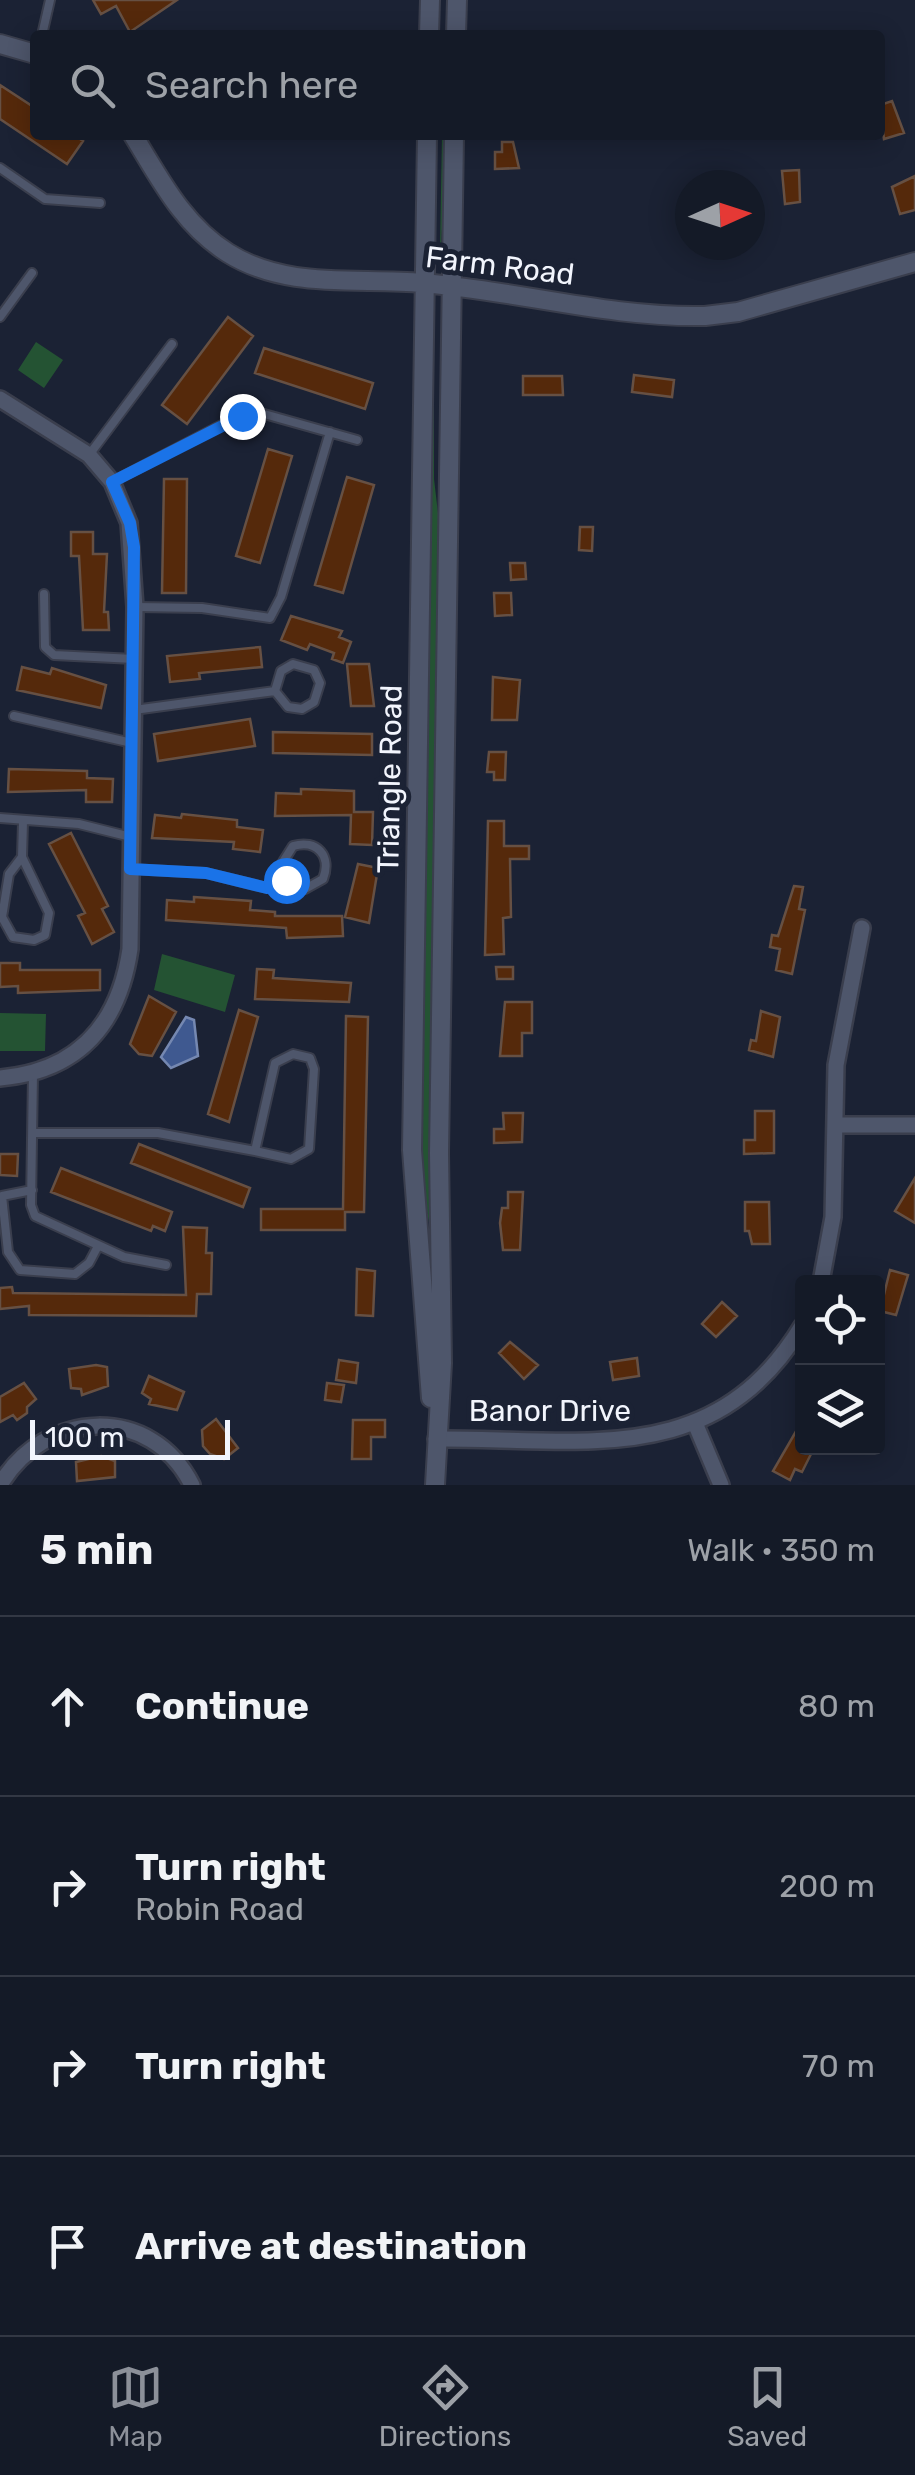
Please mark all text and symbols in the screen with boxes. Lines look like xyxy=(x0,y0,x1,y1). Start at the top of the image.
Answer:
search box xyxy=(30,30,885,140)
icon: search xyxy=(65,58,120,113)
text: Search here xyxy=(145,62,358,108)
north arrow xyxy=(675,170,765,260)
street label: Farm Road xyxy=(423,239,577,293)
route end xyxy=(220,394,266,440)
street label: Triangle Road xyxy=(370,684,410,874)
route start xyxy=(264,858,310,904)
map controls xyxy=(795,1275,885,1455)
button: locate xyxy=(795,1275,885,1365)
button: layers xyxy=(795,1365,885,1455)
street label: Banor Drive xyxy=(469,1393,631,1429)
scale bar xyxy=(30,1415,230,1460)
text: 100 m xyxy=(45,1421,124,1454)
text: 5 min xyxy=(40,1525,154,1575)
text: Walk · 350 m xyxy=(687,1531,875,1569)
icon: ahead xyxy=(40,1679,95,1734)
text: Continue xyxy=(135,1683,309,1729)
text: 80 m xyxy=(798,1687,875,1725)
text: Turn right xyxy=(135,1844,326,1890)
icon: right xyxy=(40,1859,95,1914)
text: 200 m xyxy=(779,1867,875,1905)
text: Robin Road xyxy=(135,1890,304,1928)
icon: right xyxy=(40,2039,95,2094)
text: Turn right xyxy=(135,2043,326,2089)
text: 70 m xyxy=(802,2047,875,2085)
icon: arrive xyxy=(40,2219,95,2274)
text: Arrive at destination xyxy=(135,2223,527,2269)
tab: Map xyxy=(108,2360,163,2453)
tab: Directions xyxy=(379,2360,511,2453)
tab: Saved xyxy=(727,2360,807,2453)

